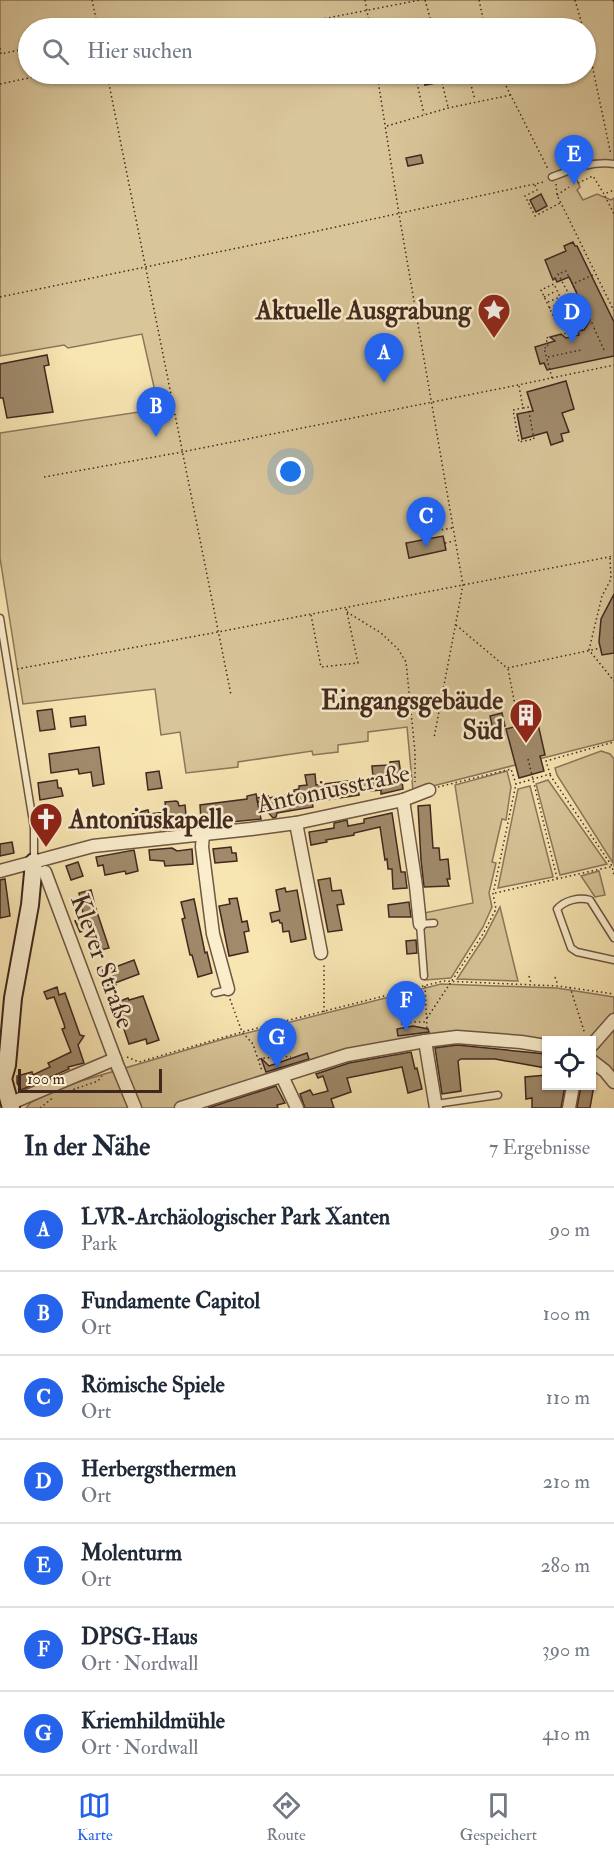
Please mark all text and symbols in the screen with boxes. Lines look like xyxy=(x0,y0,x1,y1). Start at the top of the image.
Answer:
search box xyxy=(18,18,596,84)
icon: search xyxy=(39,35,72,68)
text: Hier suchen xyxy=(87,37,193,65)
pin: E xyxy=(554,136,594,185)
place icon: Aktuelle Ausgrabung xyxy=(476,292,512,339)
pin: D xyxy=(552,294,592,343)
place label: Aktuelle Ausgrabung xyxy=(255,295,472,328)
pin: A xyxy=(364,334,404,383)
pin: B xyxy=(136,388,176,437)
your location xyxy=(276,457,305,486)
pin: C xyxy=(406,498,446,547)
place label: Eingangsgebäude Süd xyxy=(321,685,503,747)
building icon: Eingangsgebäude Süd xyxy=(508,697,544,744)
street label: Antoniusstraße xyxy=(253,757,413,821)
church icon: Antoniuskapelle xyxy=(28,801,64,848)
place label: Antoniuskapelle xyxy=(68,804,233,837)
street label: Klever Straße xyxy=(63,890,141,1033)
pin: F xyxy=(386,982,426,1031)
pin: G xyxy=(258,1018,296,1068)
map controls xyxy=(542,1036,596,1090)
button: locate xyxy=(542,1036,596,1090)
scale bar xyxy=(18,1066,162,1094)
text: 100 m xyxy=(27,1069,65,1089)
text: In der Nähe xyxy=(24,1131,150,1163)
text: 7 Ergebnisse xyxy=(489,1135,590,1160)
text: LVR-Archäologischer Park Xanten xyxy=(81,1203,390,1231)
text: A xyxy=(37,1217,50,1242)
text: 90 m xyxy=(550,1217,590,1242)
text: Park xyxy=(81,1231,117,1256)
text: Fundamente Capitol xyxy=(81,1287,260,1315)
text: B xyxy=(37,1301,50,1326)
text: 100 m xyxy=(543,1301,590,1326)
text: Ort xyxy=(81,1315,111,1340)
text: Römische Spiele xyxy=(81,1371,225,1399)
text: C xyxy=(36,1385,51,1410)
text: 110 m xyxy=(546,1385,590,1410)
text: Ort xyxy=(81,1399,111,1424)
text: Herbergsthermen xyxy=(81,1455,236,1483)
text: D xyxy=(35,1469,52,1494)
text: 210 m xyxy=(543,1469,590,1494)
text: Ort xyxy=(81,1483,111,1508)
text: Molenturm xyxy=(81,1539,182,1567)
text: E xyxy=(36,1553,51,1578)
text: 280 m xyxy=(540,1553,590,1578)
text: Ort xyxy=(81,1567,111,1592)
text: DPSG-Haus xyxy=(81,1623,198,1651)
text: F xyxy=(37,1637,50,1662)
text: 390 m xyxy=(542,1637,590,1662)
text: Ort · Nordwall xyxy=(81,1651,198,1676)
text: Kriemhildmühle xyxy=(81,1707,225,1735)
text: G xyxy=(35,1721,52,1746)
text: 410 m xyxy=(542,1721,590,1746)
text: Ort · Nordwall xyxy=(81,1735,198,1760)
tab: Karte xyxy=(77,1789,113,1845)
tab: Route xyxy=(267,1789,306,1845)
tab: Gespeichert xyxy=(460,1789,537,1845)

